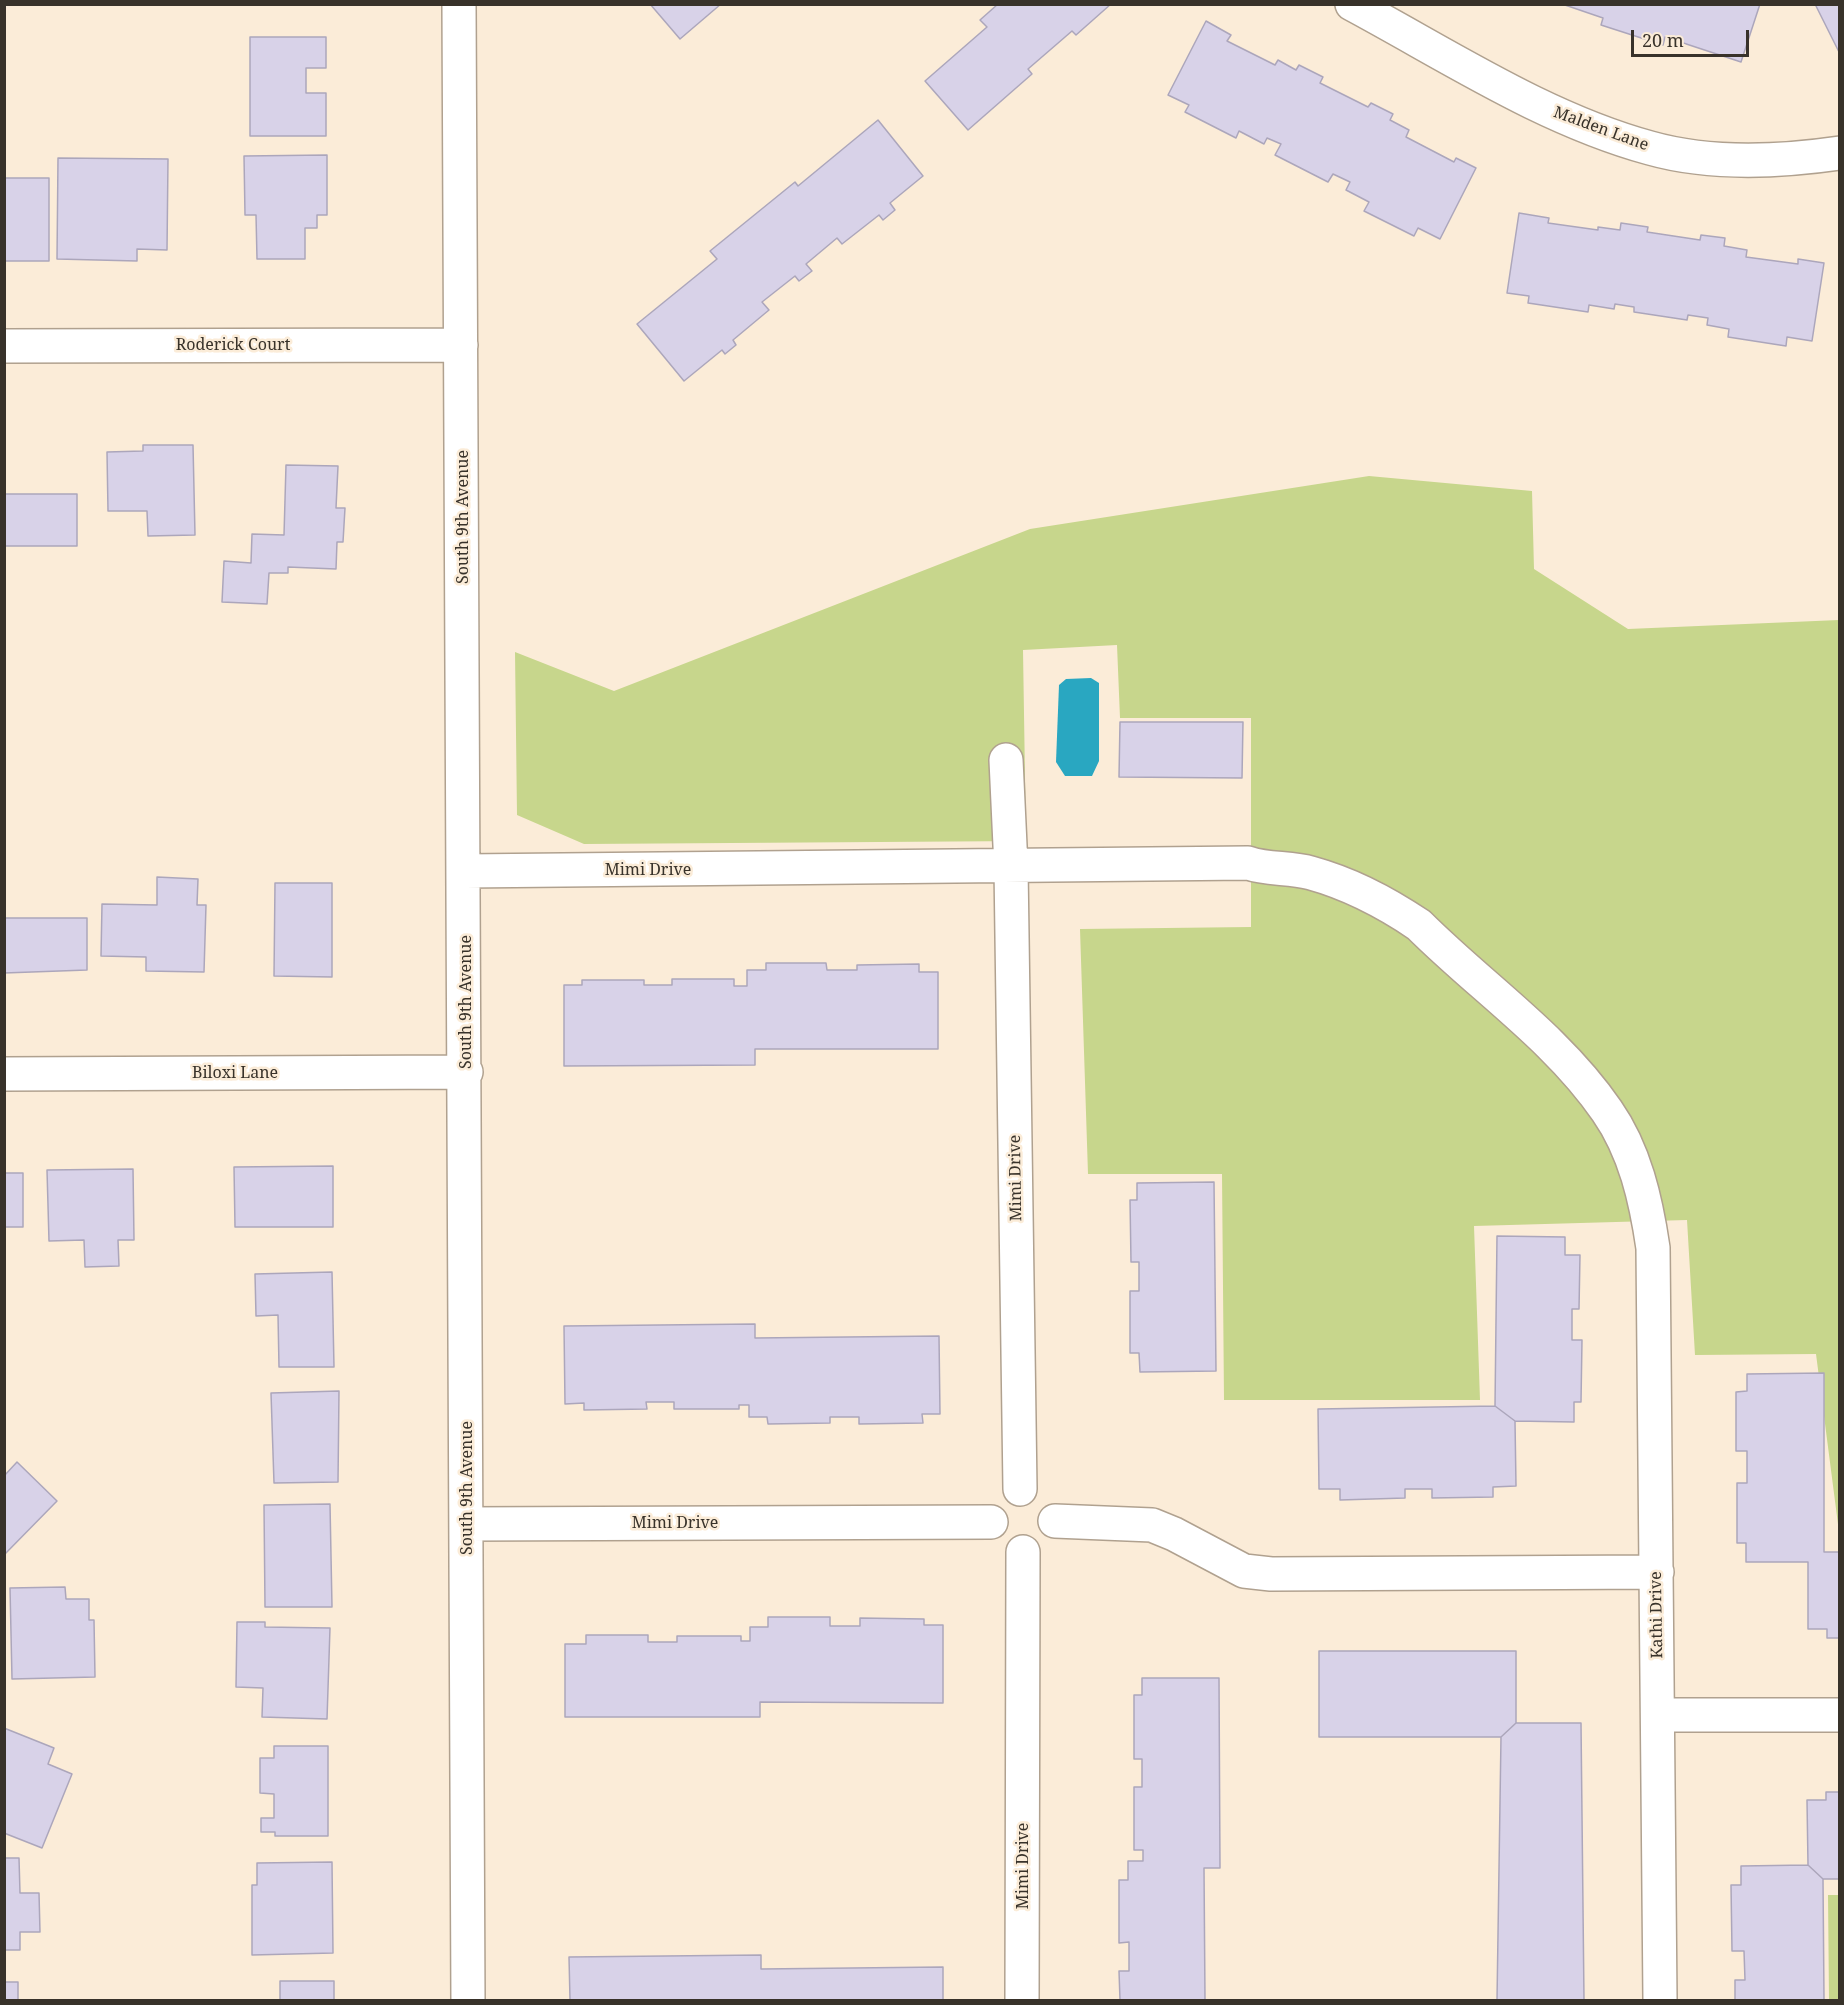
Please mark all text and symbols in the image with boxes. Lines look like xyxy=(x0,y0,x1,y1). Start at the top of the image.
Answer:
scale bar xyxy=(1634,18,1752,56)
text: 20 m xyxy=(1642,28,1684,52)
street label: Malden Lane xyxy=(1551,103,1651,155)
street label: Roderick Court xyxy=(176,335,290,355)
street label: South 9th Avenue xyxy=(453,450,473,584)
street label: Mimi Drive xyxy=(605,860,691,880)
street label: South 9th Avenue xyxy=(456,935,476,1069)
street label: Biloxi Lane xyxy=(192,1063,278,1083)
street label: Mimi Drive xyxy=(1006,1135,1026,1221)
street label: South 9th Avenue xyxy=(457,1421,477,1555)
street label: Mimi Drive xyxy=(632,1513,718,1533)
street label: Kathi Drive xyxy=(1647,1571,1667,1659)
street label: Mimi Drive xyxy=(1013,1823,1033,1909)

